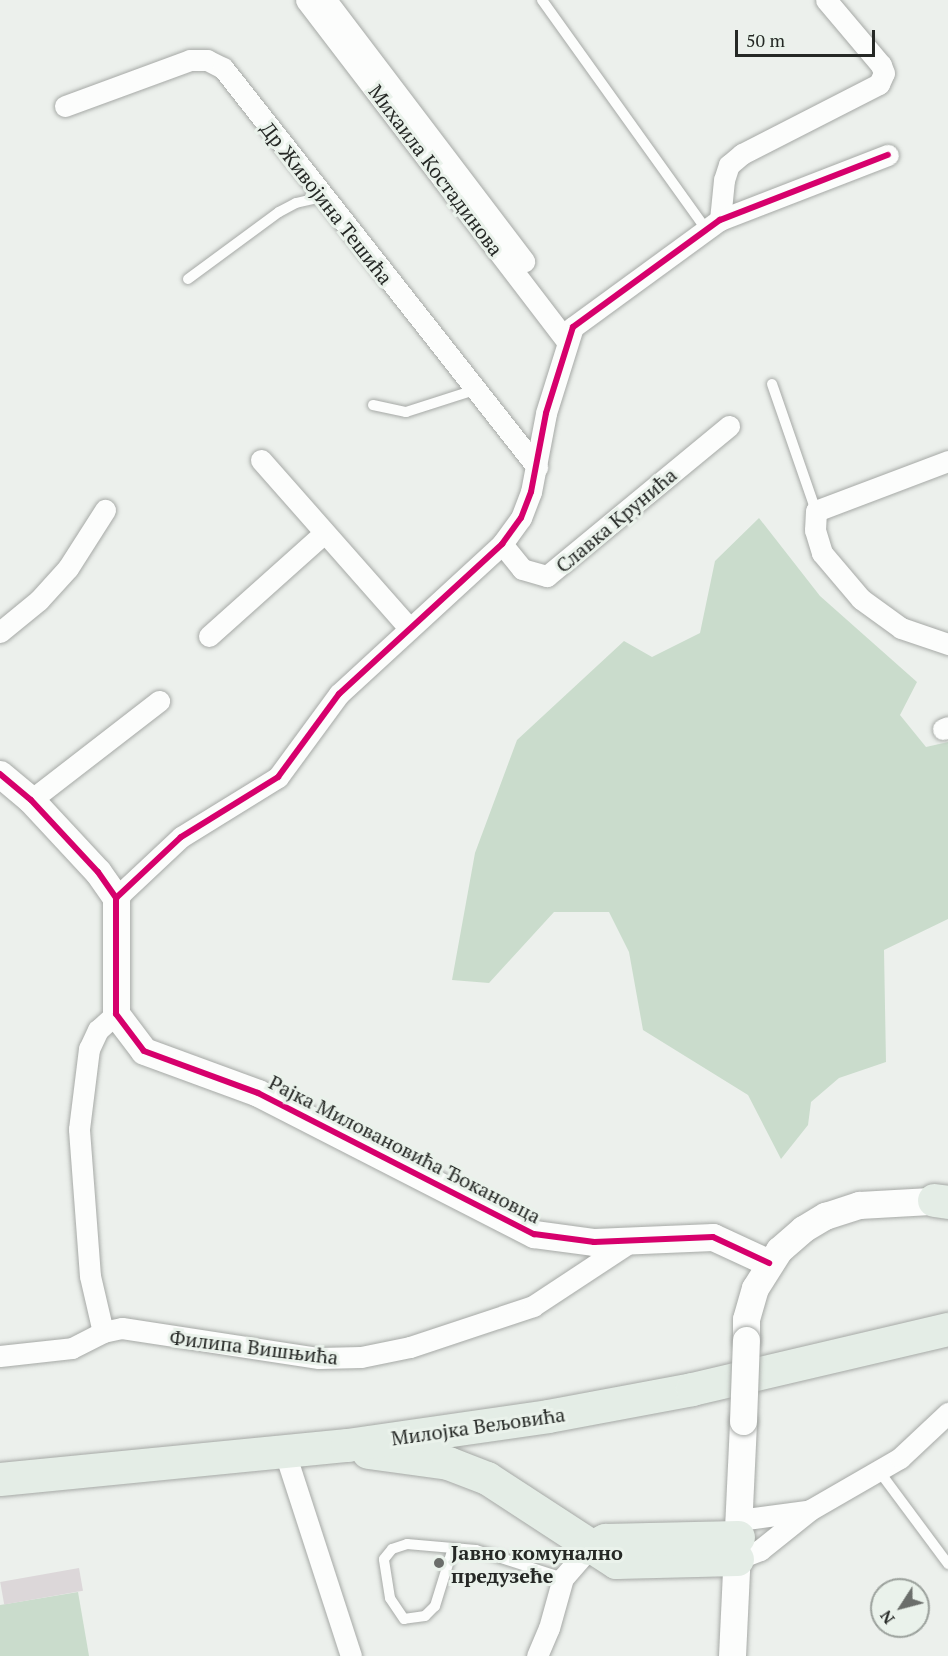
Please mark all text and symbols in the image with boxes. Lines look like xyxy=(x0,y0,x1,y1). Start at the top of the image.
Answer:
scale bar xyxy=(738,18,878,56)
text: 50 m xyxy=(746,28,785,52)
street label: Михаила Костадинова xyxy=(364,80,508,260)
street label: Др Живојина Тешића xyxy=(256,117,398,289)
street label: Славка Крунића xyxy=(551,463,681,577)
street label: Рајка Миловановића Ђокановца xyxy=(265,1070,545,1228)
street label: Филипа Вишњића xyxy=(168,1325,340,1369)
street label: Милојка Вељовића xyxy=(390,1402,566,1450)
place label: Јавно комунално предузеће xyxy=(451,1540,623,1587)
marker: Јавно комунално предузеће xyxy=(432,1556,446,1570)
north arrow xyxy=(870,1578,930,1638)
text: N xyxy=(875,1606,900,1629)

